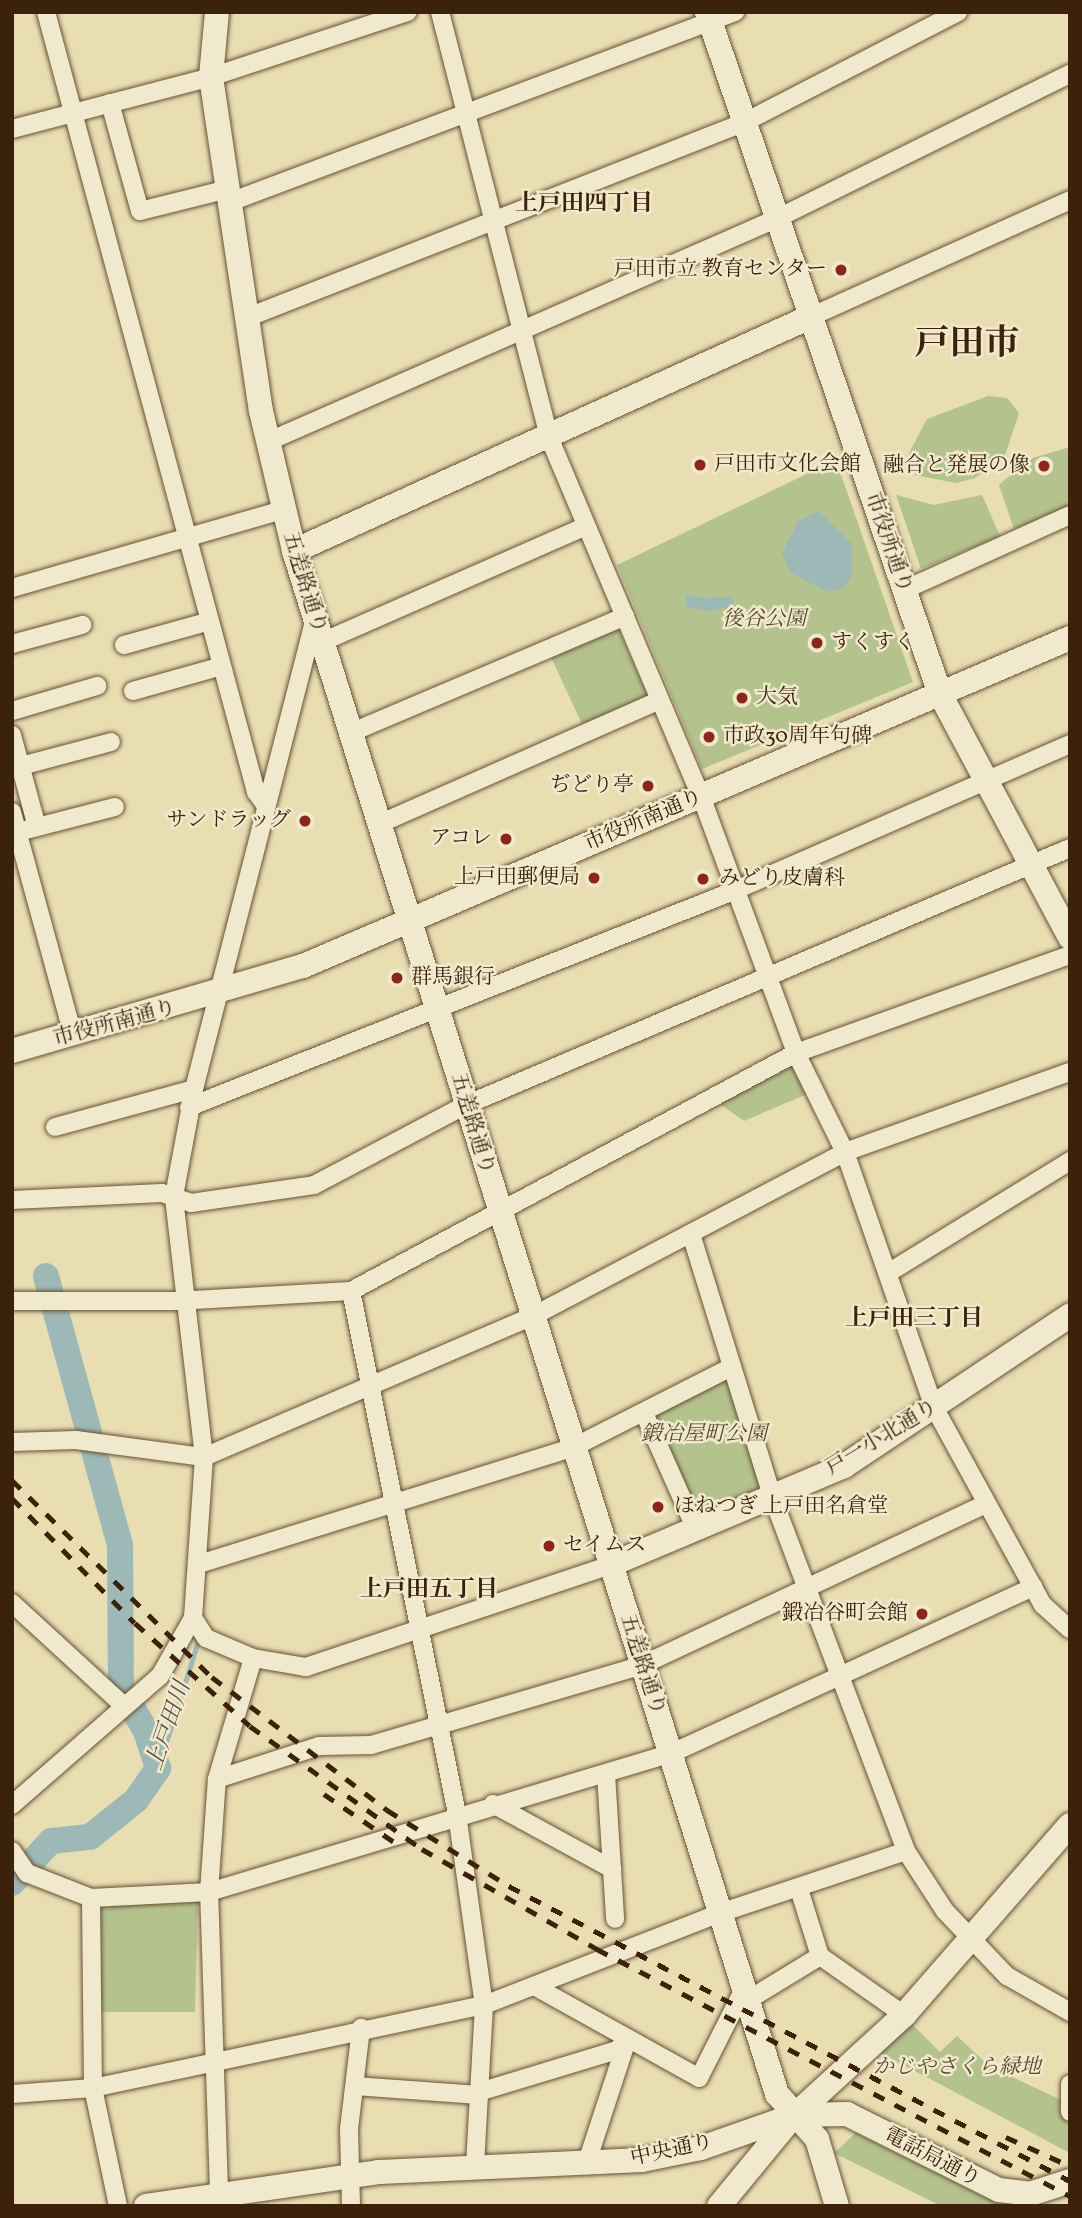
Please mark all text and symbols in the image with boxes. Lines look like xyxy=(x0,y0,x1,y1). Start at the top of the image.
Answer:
district label: 上戸田四丁目 xyxy=(515,190,653,218)
place label: 戸田市立 教育センター xyxy=(613,257,827,283)
marker: 戸田市立 教育センター xyxy=(833,262,849,278)
district label: 戸田市 xyxy=(915,324,1019,366)
place label: 戸田市文化会館 xyxy=(714,452,861,478)
place label: 融合と発展の像 xyxy=(883,453,1030,479)
marker: 戸田市文化会館 xyxy=(692,457,708,473)
marker: 融合と発展の像 xyxy=(1036,458,1052,474)
street label: 市役所通り xyxy=(859,489,917,597)
street label: 五差路通り xyxy=(277,529,331,637)
park label: 後谷公園 xyxy=(722,607,806,633)
place label: すくすく xyxy=(831,630,915,656)
marker: すくすく xyxy=(809,635,825,651)
place label: 大気 xyxy=(756,685,798,711)
marker: 大気 xyxy=(734,690,750,706)
place label: 市政30周年句碑 xyxy=(723,724,872,750)
marker: 市政30周年句碑 xyxy=(701,729,717,745)
place label: ぢどり亭 xyxy=(550,773,634,799)
marker: ぢどり亭 xyxy=(640,778,656,794)
street label: 市役所南通り xyxy=(581,785,707,857)
place label: サンドラッグ xyxy=(165,808,291,834)
marker: サンドラッグ xyxy=(297,813,313,829)
place label: アコレ xyxy=(429,826,492,852)
marker: アコレ xyxy=(498,831,514,847)
place label: 上戸田郵便局 xyxy=(454,865,580,891)
place label: みどり皮膚科 xyxy=(719,866,845,892)
marker: みどり皮膚科 xyxy=(693,869,713,889)
marker: 上戸田郵便局 xyxy=(586,870,602,886)
place label: 群馬銀行 xyxy=(411,965,495,991)
marker: 群馬銀行 xyxy=(389,970,405,986)
street label: 市役所南通り xyxy=(51,996,179,1052)
street label: 五差路通り xyxy=(445,1070,499,1178)
district label: 上戸田三丁目 xyxy=(845,1305,983,1333)
street label: 戸一小北通り xyxy=(822,1395,942,1481)
park label: 鍛冶屋町公園 xyxy=(641,1422,767,1448)
place label: ほねつぎ 上戸田名倉堂 xyxy=(674,1494,888,1520)
marker: ほねつぎ 上戸田名倉堂 xyxy=(648,1497,668,1517)
place label: セイムス xyxy=(563,1533,647,1559)
marker: セイムス xyxy=(541,1538,557,1554)
district label: 上戸田五丁目 xyxy=(360,1576,498,1604)
place label: 鍛冶谷町会館 xyxy=(782,1601,908,1627)
marker: 鍛冶谷町会館 xyxy=(914,1606,930,1622)
street label: 五差路通り xyxy=(614,1611,670,1719)
water label: 上戸田川 xyxy=(141,1678,197,1774)
park label: かじやさくら緑地 xyxy=(873,2055,1041,2081)
street label: 電話局通り xyxy=(880,2123,984,2193)
street label: 中央通り xyxy=(628,2130,716,2172)

